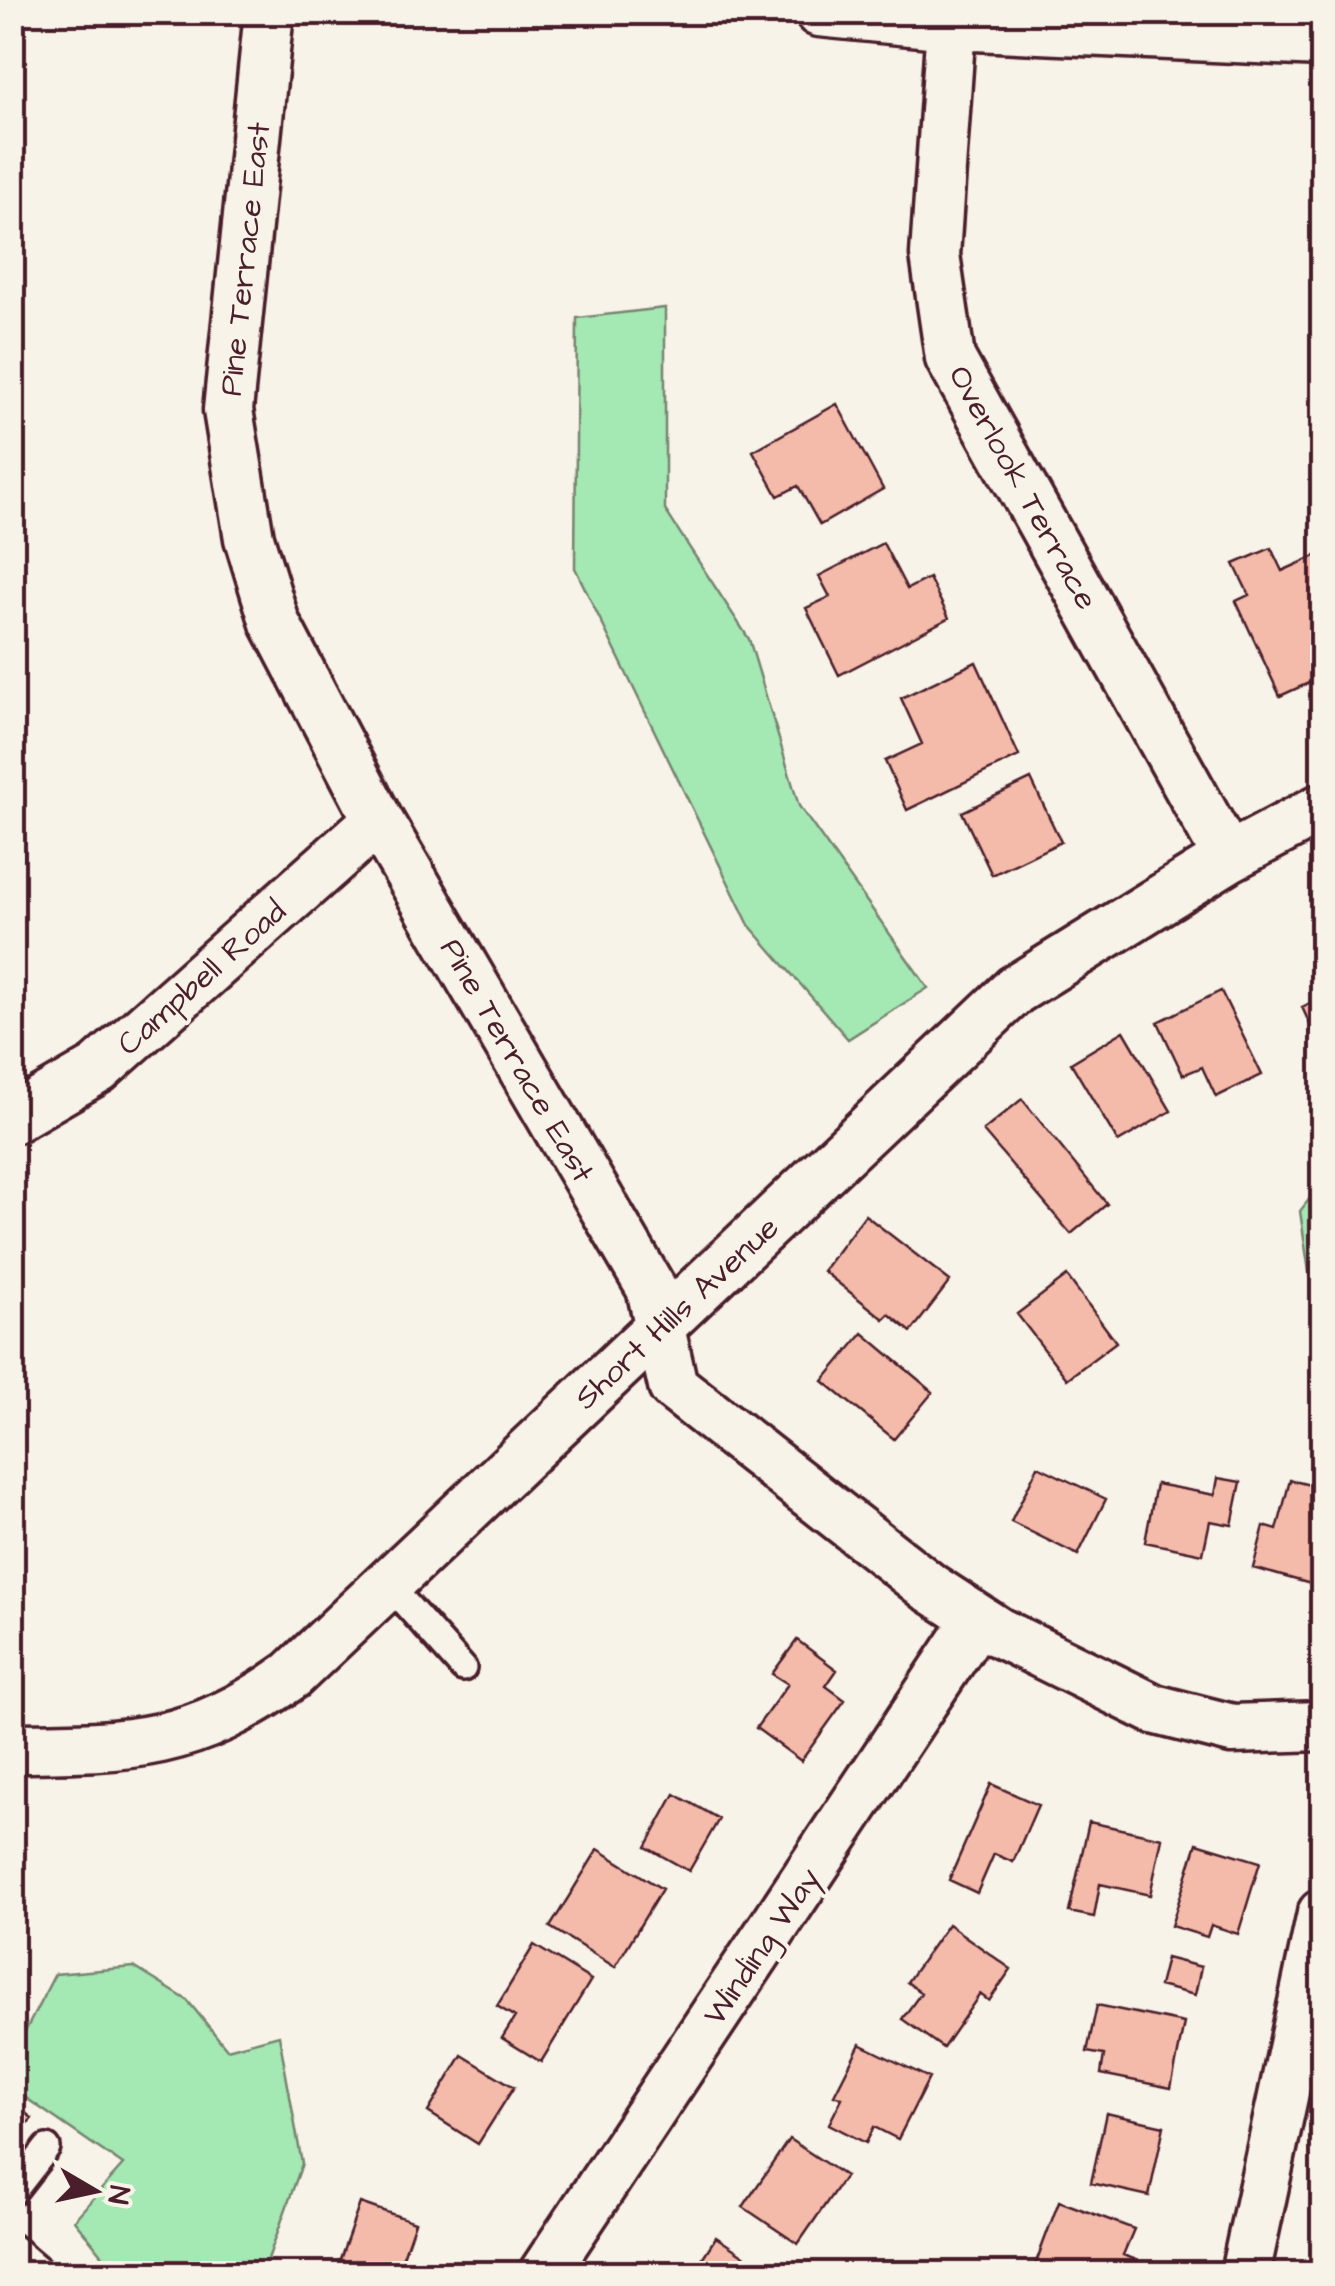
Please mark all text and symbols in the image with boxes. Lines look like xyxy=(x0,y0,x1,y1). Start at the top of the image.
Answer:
street label: Pine Terrace East xyxy=(209,120,282,398)
street label: Overlook Terrace xyxy=(937,357,1109,618)
street label: Campbell Road xyxy=(108,890,296,1066)
street label: Pine Terrace East xyxy=(429,931,605,1191)
street label: Short Hills Avenue xyxy=(565,1206,789,1420)
street label: Winding Way xyxy=(693,1859,832,2035)
north arrow xyxy=(45,2141,145,2241)
text: N xyxy=(98,2183,139,2207)

